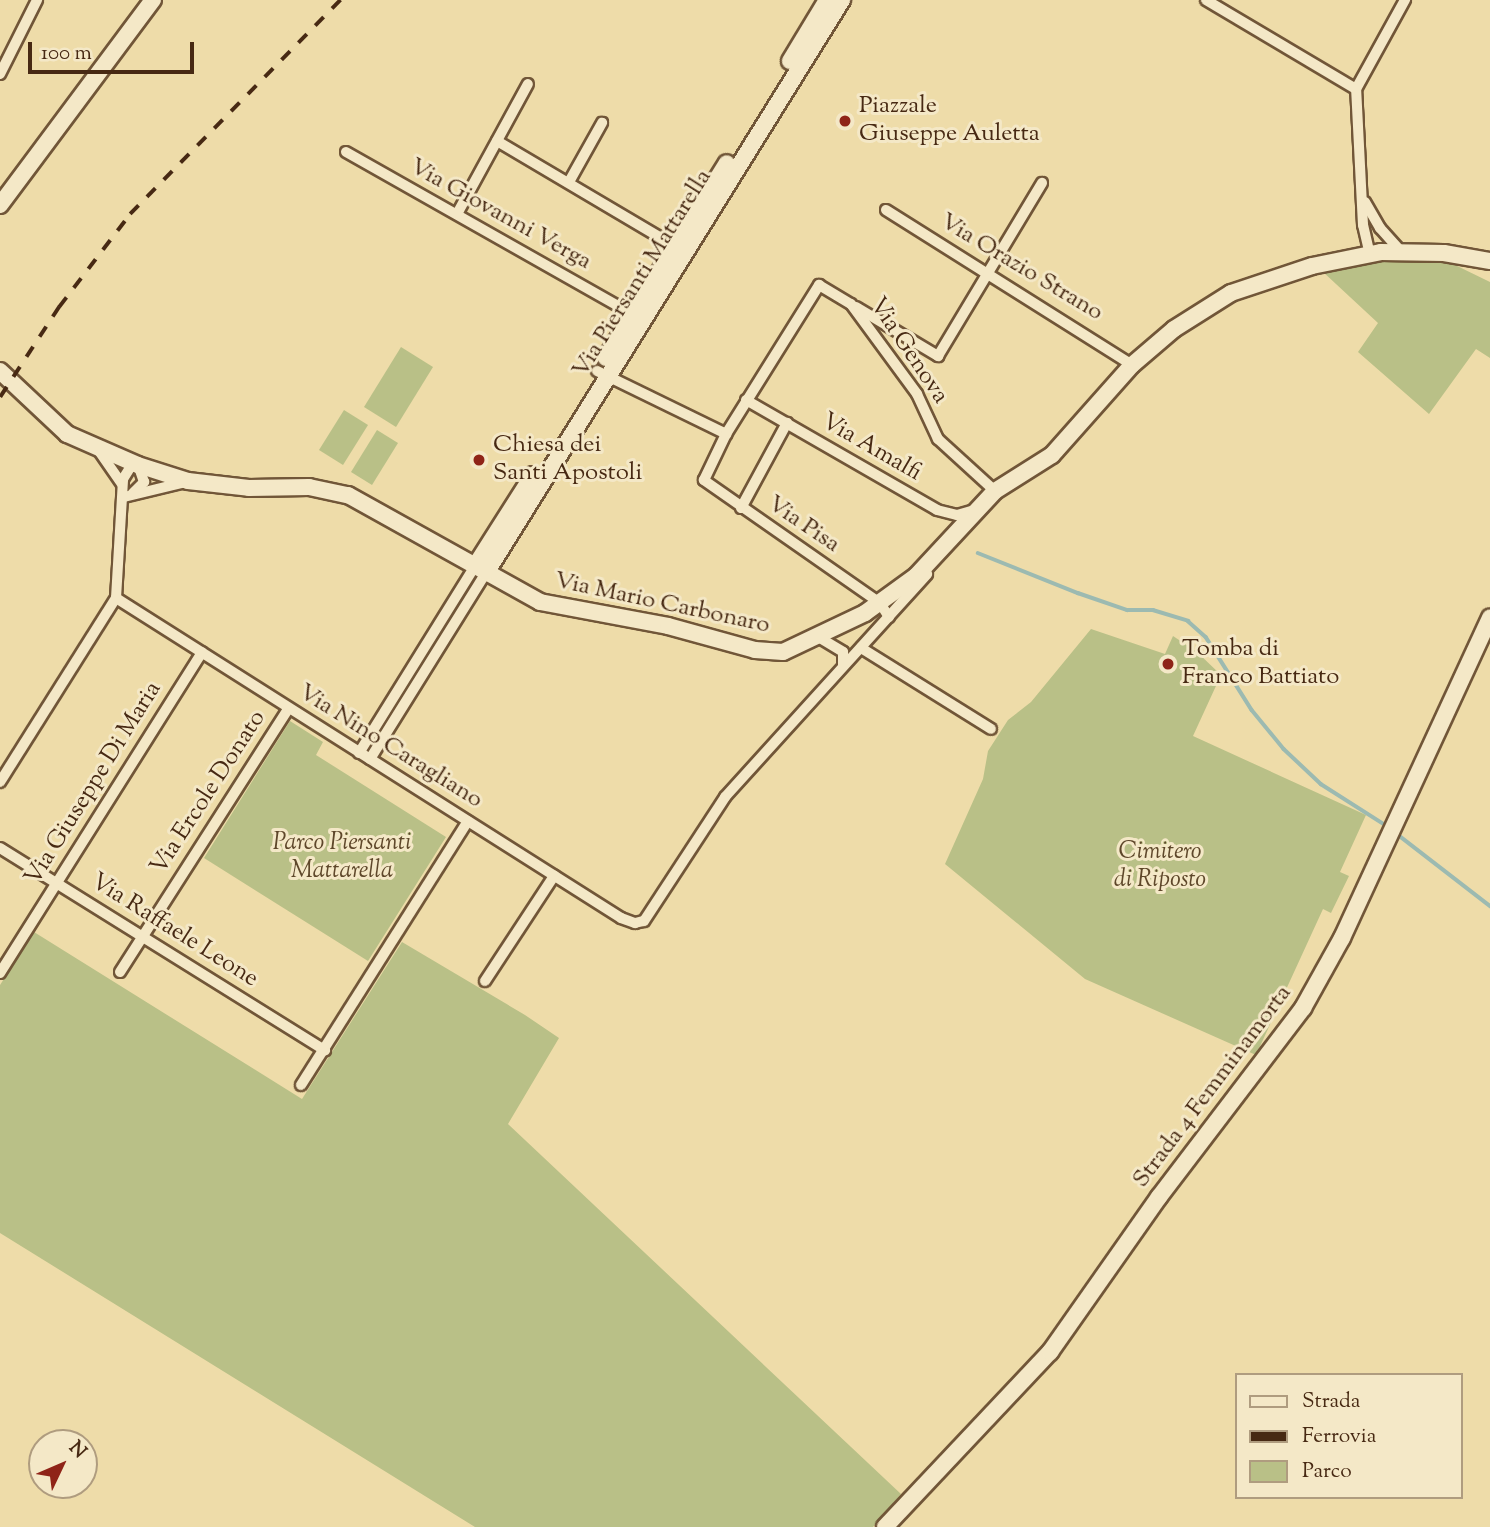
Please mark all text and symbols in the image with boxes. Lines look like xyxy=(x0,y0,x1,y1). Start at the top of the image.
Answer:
scale bar xyxy=(32,28,198,72)
text: 100 m xyxy=(41,39,92,69)
place label: Piazzale Giuseppe Auletta xyxy=(859,93,1040,149)
marker: Piazzale Giuseppe Auletta xyxy=(837,113,853,129)
street label: Via Giovanni Verga xyxy=(404,153,596,277)
street label: Via Piersanti Mattarella xyxy=(567,165,719,383)
street label: Via Orazio Strano xyxy=(934,208,1108,328)
street label: Via Genova xyxy=(862,292,954,410)
street label: Via Amalfi xyxy=(816,408,926,488)
place label: Chiesa dei Santi Apostoli xyxy=(493,432,642,488)
marker: Chiesa dei Santi Apostoli xyxy=(471,452,487,468)
street label: Via Pisa xyxy=(761,490,845,560)
street label: Via Mario Carbonaro xyxy=(552,567,772,641)
place label: Tomba di Franco Battiato xyxy=(1182,636,1339,692)
marker: Tomba di Franco Battiato xyxy=(1160,656,1176,672)
street label: Via Giuseppe Di Maria xyxy=(20,677,168,891)
street label: Via Nino Caragliano xyxy=(293,679,487,815)
street label: Via Ercole Donato xyxy=(145,706,273,880)
park label: Parco Piersanti Mattarella xyxy=(273,830,411,886)
park label: Cimitero di Riposto xyxy=(1114,839,1206,895)
street label: Via Raffaele Leone xyxy=(85,868,263,994)
street label: Strada 4 Femminamorta xyxy=(1127,980,1299,1194)
legend xyxy=(1234,1373,1462,1499)
text: Strada xyxy=(1302,1387,1361,1417)
text: Ferrovia xyxy=(1302,1422,1376,1452)
north arrow xyxy=(28,1429,98,1499)
text: N xyxy=(62,1436,92,1465)
text: Parco xyxy=(1302,1457,1352,1487)

